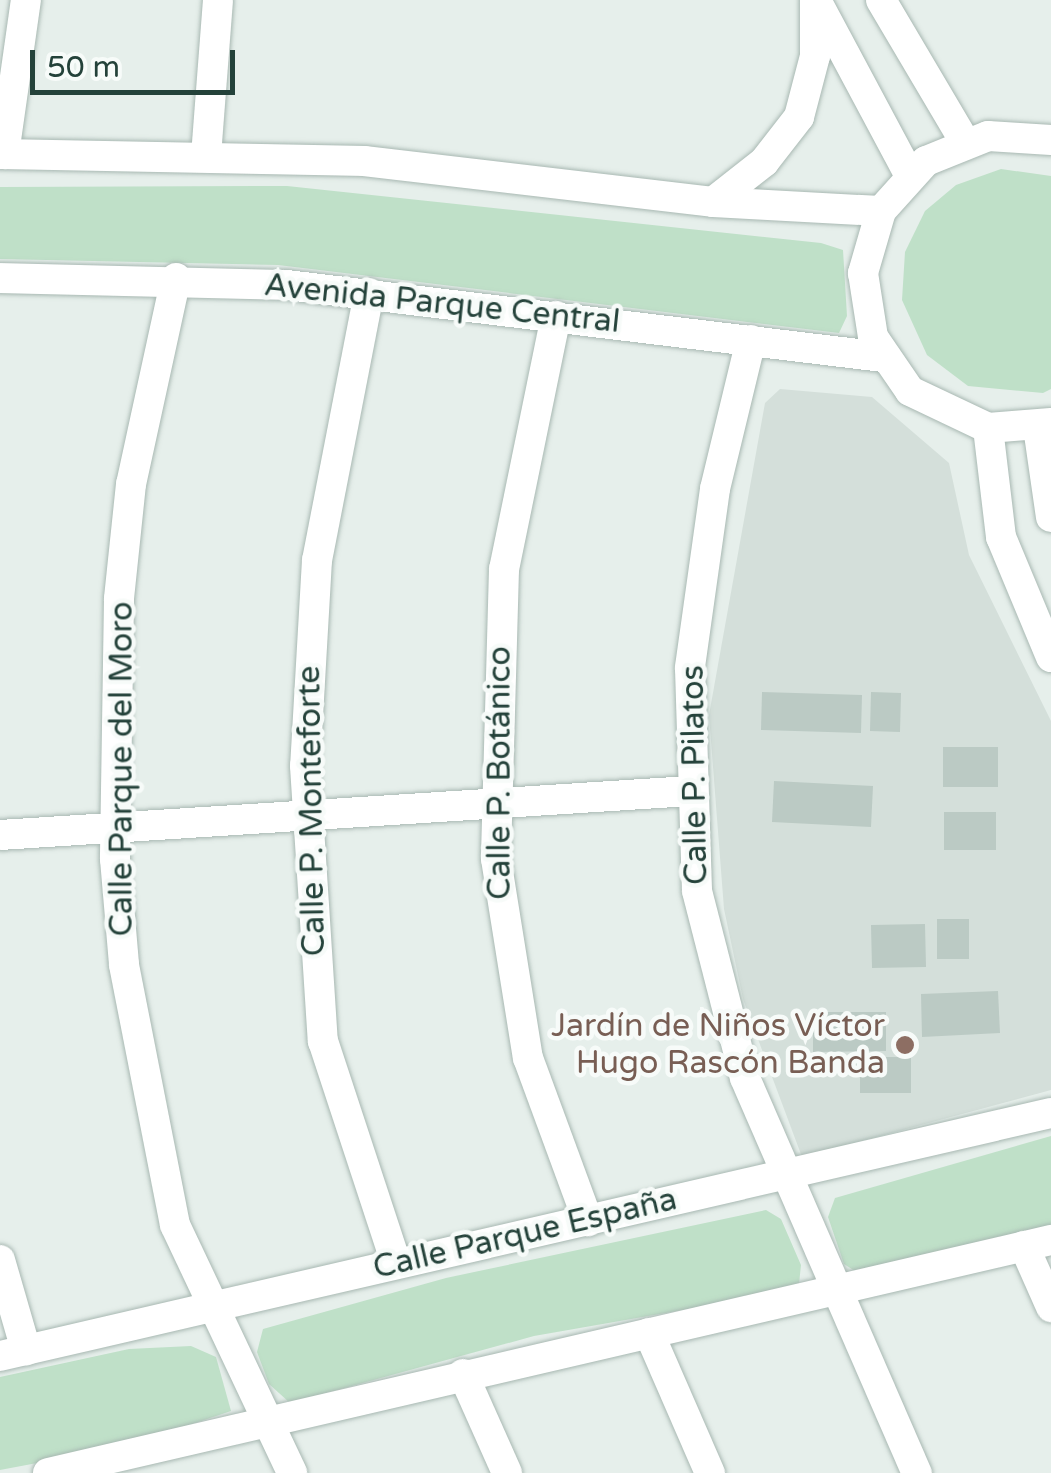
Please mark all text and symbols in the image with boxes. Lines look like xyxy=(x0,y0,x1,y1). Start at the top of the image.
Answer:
scale bar xyxy=(35,30,240,92)
text: 50 m xyxy=(47,49,120,86)
street label: Avenida Parque Central xyxy=(262,266,622,342)
street label: Calle Parque del Moro xyxy=(103,602,141,936)
street label: Calle P. Botánico xyxy=(481,646,519,900)
street label: Calle P. Monteforte xyxy=(290,665,334,957)
street label: Calle P. Pilatos xyxy=(674,665,716,885)
place label: Jardín de Niños Víctor Hugo Rascón Banda xyxy=(551,1008,885,1083)
marker: Jardín de Niños Víctor Hugo Rascón Banda xyxy=(894,1034,916,1056)
street label: Calle Parque España xyxy=(369,1180,681,1288)

